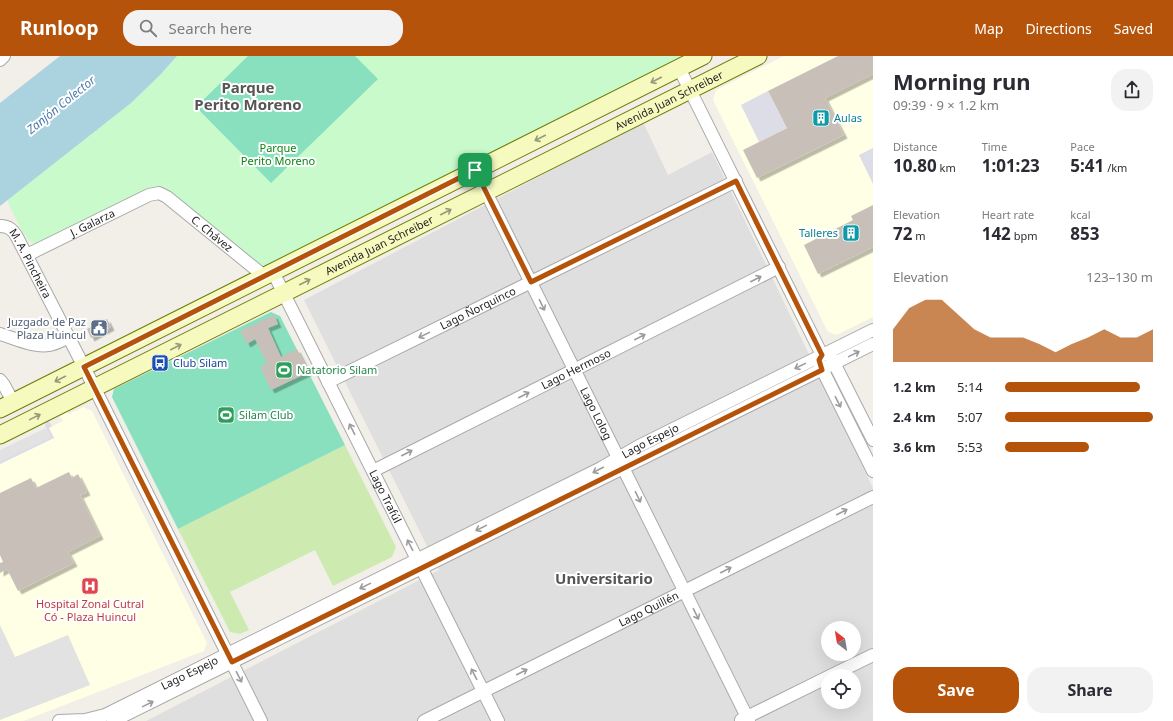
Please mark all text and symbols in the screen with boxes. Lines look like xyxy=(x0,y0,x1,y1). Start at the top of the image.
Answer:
search box xyxy=(123,10,403,46)
text: Runloop xyxy=(20,15,99,41)
icon: search xyxy=(137,17,159,39)
text: Search here xyxy=(169,18,252,38)
text: Map xyxy=(974,19,1003,38)
text: Directions xyxy=(1025,19,1092,38)
text: Saved xyxy=(1114,19,1153,38)
text: Morning run xyxy=(893,66,1031,96)
street label: Avenida Juan Schreiber xyxy=(612,67,726,133)
button: share xyxy=(1111,69,1153,111)
water label: Zanjón Colector xyxy=(22,71,100,138)
district label: Parque Perito Moreno xyxy=(194,77,302,114)
one-way arrow xyxy=(650,77,662,84)
text: 09:39 · 9 × 1.2 km xyxy=(893,96,999,114)
building icon: Aulas xyxy=(811,108,831,128)
place label: Aulas xyxy=(834,110,862,125)
one-way arrow xyxy=(534,135,546,142)
text: Distance xyxy=(893,139,938,154)
text: Time xyxy=(982,139,1007,154)
text: Pace xyxy=(1070,139,1095,154)
park label: Parque Perito Moreno xyxy=(241,140,316,168)
pin xyxy=(458,153,492,187)
text: 10.80 xyxy=(893,154,937,177)
text: 1:01:23 xyxy=(982,154,1040,177)
text: 5:41 xyxy=(1070,154,1104,177)
icon: arrive xyxy=(464,159,486,181)
text: km xyxy=(937,160,956,175)
text: /km xyxy=(1104,160,1127,175)
street label: J. Galarza xyxy=(67,205,117,240)
one-way arrow xyxy=(440,207,452,215)
text: Elevation xyxy=(893,207,940,222)
text: Heart rate xyxy=(982,207,1034,222)
text: kcal xyxy=(1070,207,1091,222)
street label: Avenida Juan Schreiber xyxy=(322,211,436,278)
street label: C. Chávez xyxy=(188,212,236,255)
text: 72 xyxy=(893,222,912,245)
text: 142 xyxy=(982,222,1011,245)
text: 853 xyxy=(1070,222,1100,245)
building icon: Talleres xyxy=(841,223,861,243)
street label: M. A. Pincheira xyxy=(6,225,55,301)
place label: Talleres xyxy=(799,225,838,240)
text: m xyxy=(912,228,926,243)
text: bpm xyxy=(1011,228,1038,243)
text: Elevation xyxy=(893,268,949,286)
text: 123–130 m xyxy=(1086,268,1153,286)
one-way arrow xyxy=(750,274,762,282)
one-way arrow xyxy=(299,278,311,285)
street label: Lago Ñorquinco xyxy=(437,283,518,333)
one-way arrow xyxy=(539,299,547,311)
place label: Juzgado de Paz Plaza Huincul xyxy=(7,314,86,342)
public building icon: Juzgado de Paz Plaza Huincul xyxy=(89,318,109,338)
one-way arrow xyxy=(419,332,431,339)
one-way arrow xyxy=(634,333,646,340)
one-way arrow xyxy=(170,342,182,350)
street label: Lago Hermoso xyxy=(538,345,613,392)
one-way arrow xyxy=(848,350,860,357)
bus stop icon: Club Silam xyxy=(150,353,170,373)
place label: Club Silam xyxy=(173,355,227,370)
sports icon: Natatorio Silam xyxy=(274,360,294,380)
place label: Natatorio Silam xyxy=(297,362,377,377)
one-way arrow xyxy=(795,363,807,370)
one-way arrow xyxy=(55,375,67,383)
text: 1.2 km xyxy=(893,378,936,396)
text: 5:14 xyxy=(957,378,983,396)
street label: Lago Lolog xyxy=(577,385,616,442)
one-way arrow xyxy=(517,391,529,398)
one-way arrow xyxy=(835,396,842,408)
sports icon: Silam Club xyxy=(216,405,236,425)
place label: Silam Club xyxy=(239,407,294,422)
text: 2.4 km xyxy=(893,408,936,426)
text: 5:07 xyxy=(957,408,983,426)
one-way arrow xyxy=(29,413,41,420)
street label: Lago Espejo xyxy=(619,419,681,461)
one-way arrow xyxy=(347,423,355,435)
text: 3.6 km xyxy=(893,438,936,456)
text: 5:53 xyxy=(957,438,983,456)
one-way arrow xyxy=(401,449,413,456)
street label: Lago Trafúl xyxy=(366,467,406,525)
one-way arrow xyxy=(592,467,604,474)
one-way arrow xyxy=(635,491,642,503)
one-way arrow xyxy=(836,508,848,515)
one-way arrow xyxy=(476,525,488,532)
one-way arrow xyxy=(406,539,413,551)
one-way arrow xyxy=(719,566,731,573)
district label: Universitario xyxy=(555,568,653,588)
hospital icon: Hospital Zonal Cutral Có - Plaza Huincul xyxy=(80,576,100,596)
one-way arrow xyxy=(359,583,371,590)
street label: Lago Quillén xyxy=(616,587,681,630)
place label: Hospital Zonal Cutral Có - Plaza Huincul xyxy=(36,596,144,624)
one-way arrow xyxy=(693,607,700,619)
north arrow xyxy=(821,621,861,661)
map controls xyxy=(821,621,861,709)
street label: Lago Espejo xyxy=(158,652,221,693)
button: Save xyxy=(893,667,1019,713)
button: Share xyxy=(1027,667,1153,713)
one-way arrow xyxy=(470,668,477,680)
one-way arrow xyxy=(515,668,527,675)
button: locate xyxy=(821,669,861,709)
one-way arrow xyxy=(236,671,243,683)
one-way arrow xyxy=(142,700,154,707)

